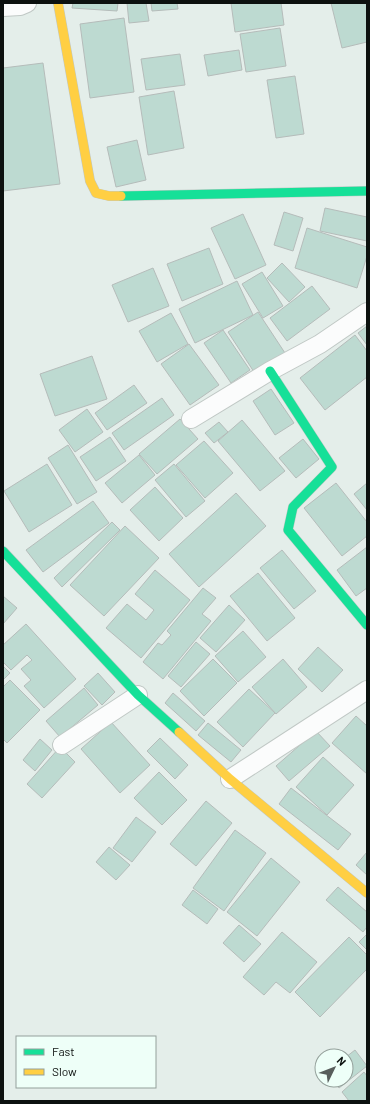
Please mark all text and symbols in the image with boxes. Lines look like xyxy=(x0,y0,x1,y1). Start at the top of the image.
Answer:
legend xyxy=(16,1036,156,1088)
text: Fast xyxy=(52,1044,75,1058)
north arrow xyxy=(314,1048,354,1088)
text: N xyxy=(334,1054,349,1068)
text: Slow xyxy=(52,1064,77,1078)

